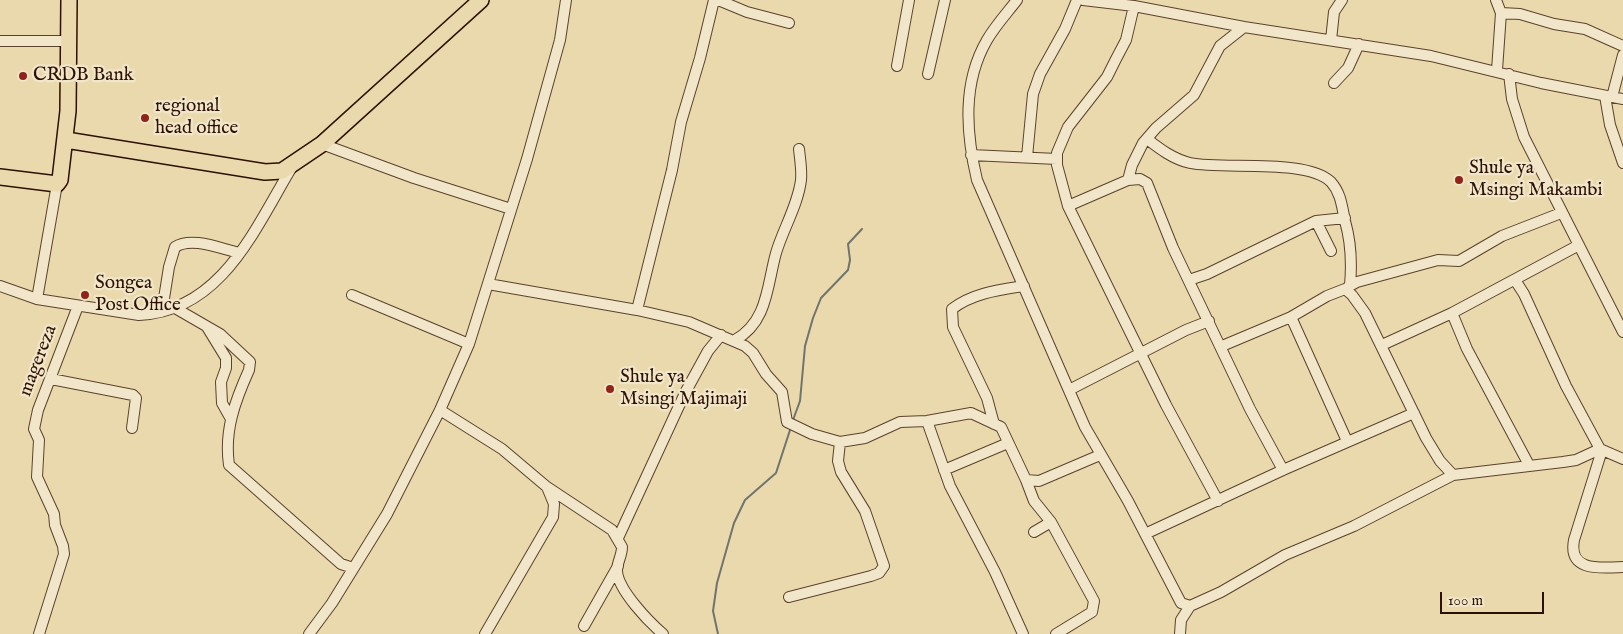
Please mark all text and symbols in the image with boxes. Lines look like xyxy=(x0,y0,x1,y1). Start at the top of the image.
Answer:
place label: CRDB Bank xyxy=(33,65,134,87)
marker: CRDB Bank xyxy=(17,70,29,82)
place label: regional head office xyxy=(155,96,238,140)
marker: regional head office xyxy=(139,112,151,124)
place label: Shule ya Msingi Makambi xyxy=(1469,158,1603,202)
marker: Shule ya Msingi Makambi xyxy=(1453,174,1465,186)
place label: Songea Post Office xyxy=(95,273,181,317)
marker: Songea Post Office xyxy=(79,289,91,301)
street label: magereza xyxy=(15,322,63,400)
place label: Shule ya Msingi Majimaji xyxy=(620,367,747,411)
marker: Shule ya Msingi Majimaji xyxy=(604,383,616,395)
scale bar xyxy=(1443,582,1547,614)
text: 100 m xyxy=(1448,591,1483,610)

